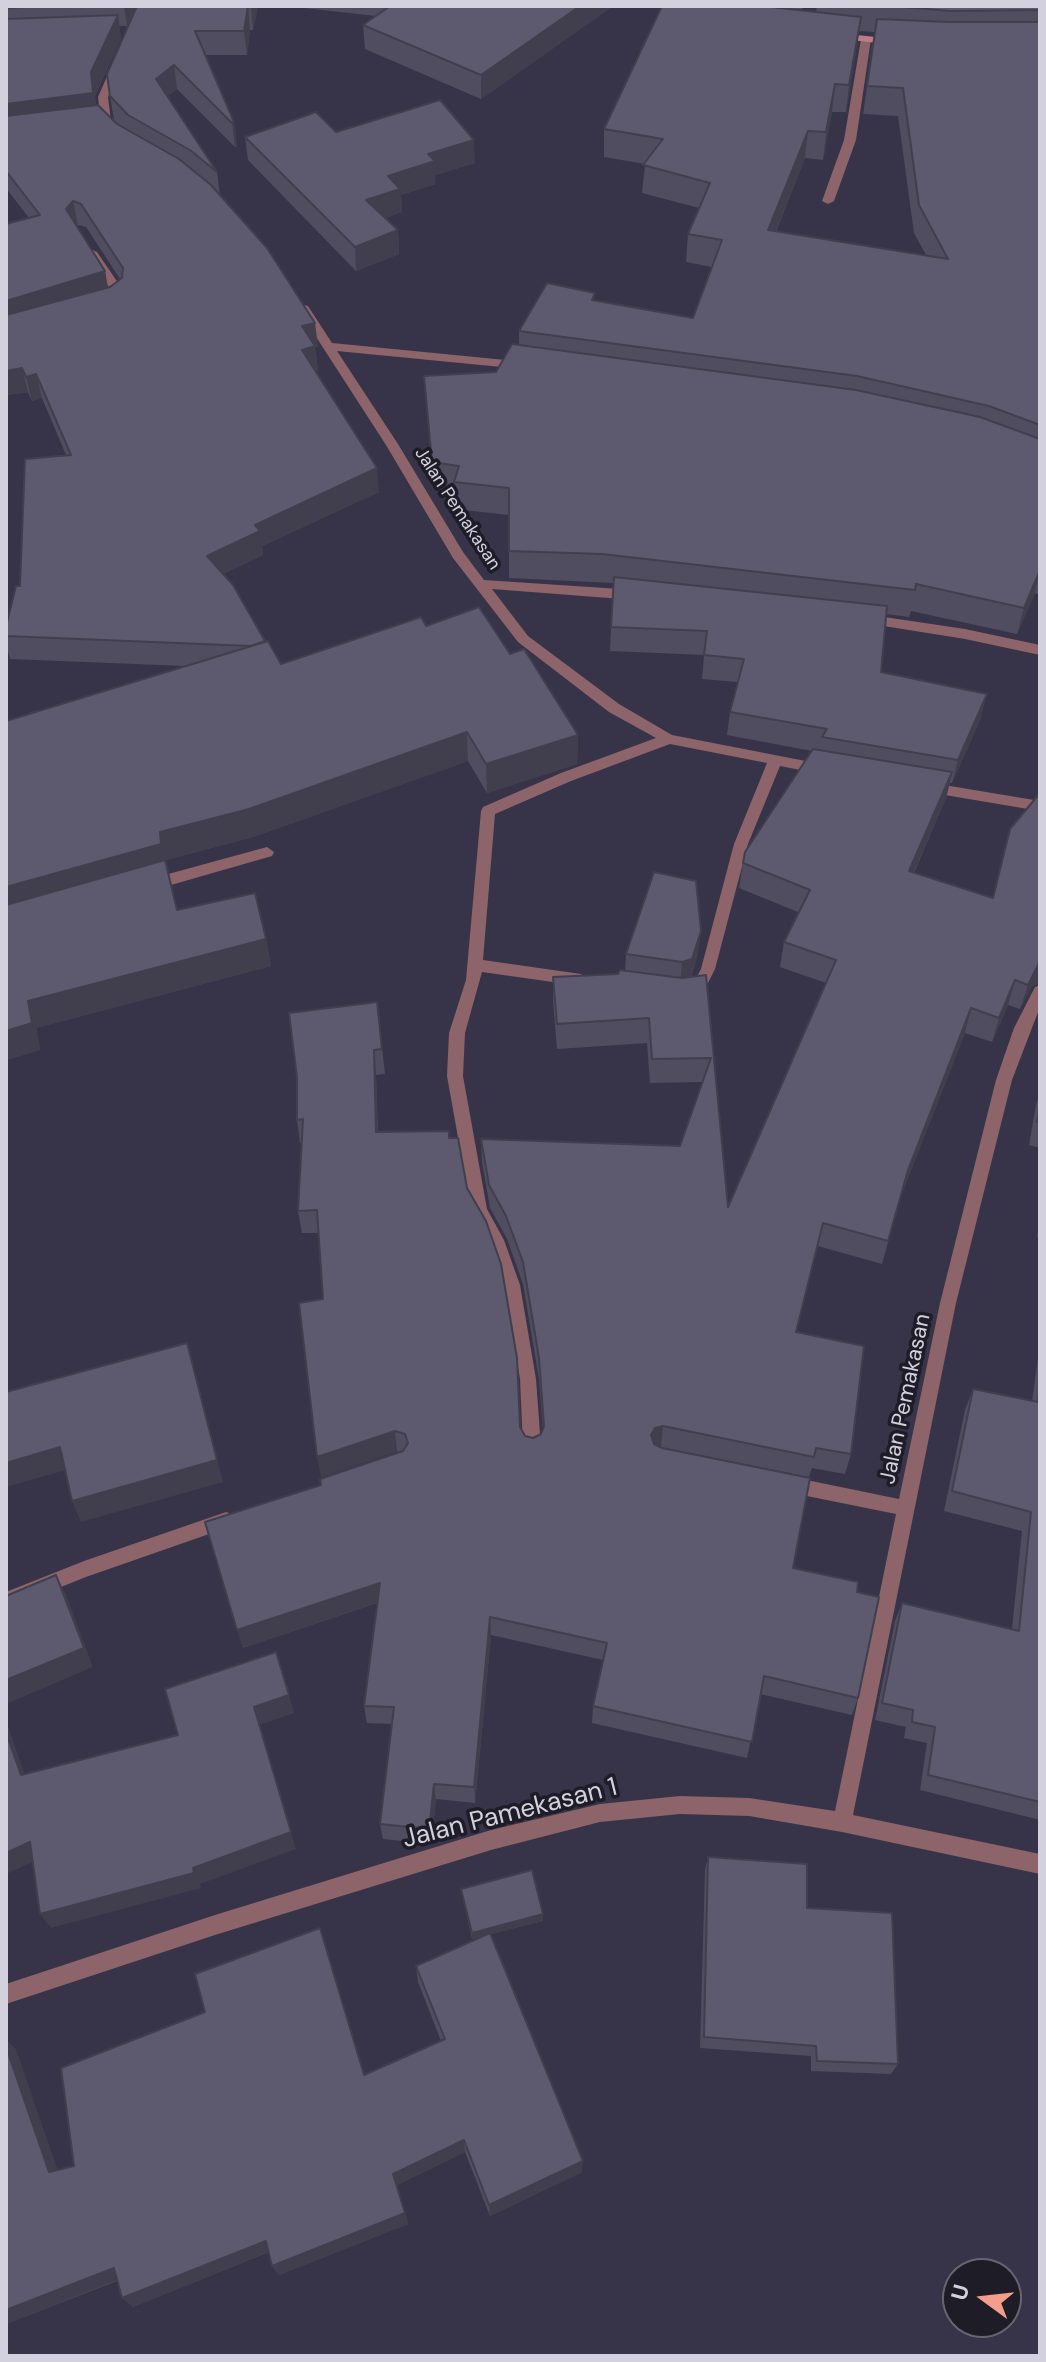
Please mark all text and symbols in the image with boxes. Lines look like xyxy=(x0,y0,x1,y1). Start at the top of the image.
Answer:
street label: Jalan Pemakasan xyxy=(409,444,505,574)
street label: Jalan Pemakasan xyxy=(875,1312,937,1486)
street label: Jalan Pamekasan 1 xyxy=(400,1772,620,1856)
north arrow xyxy=(942,2258,1022,2338)
text: U xyxy=(944,2281,976,2303)

